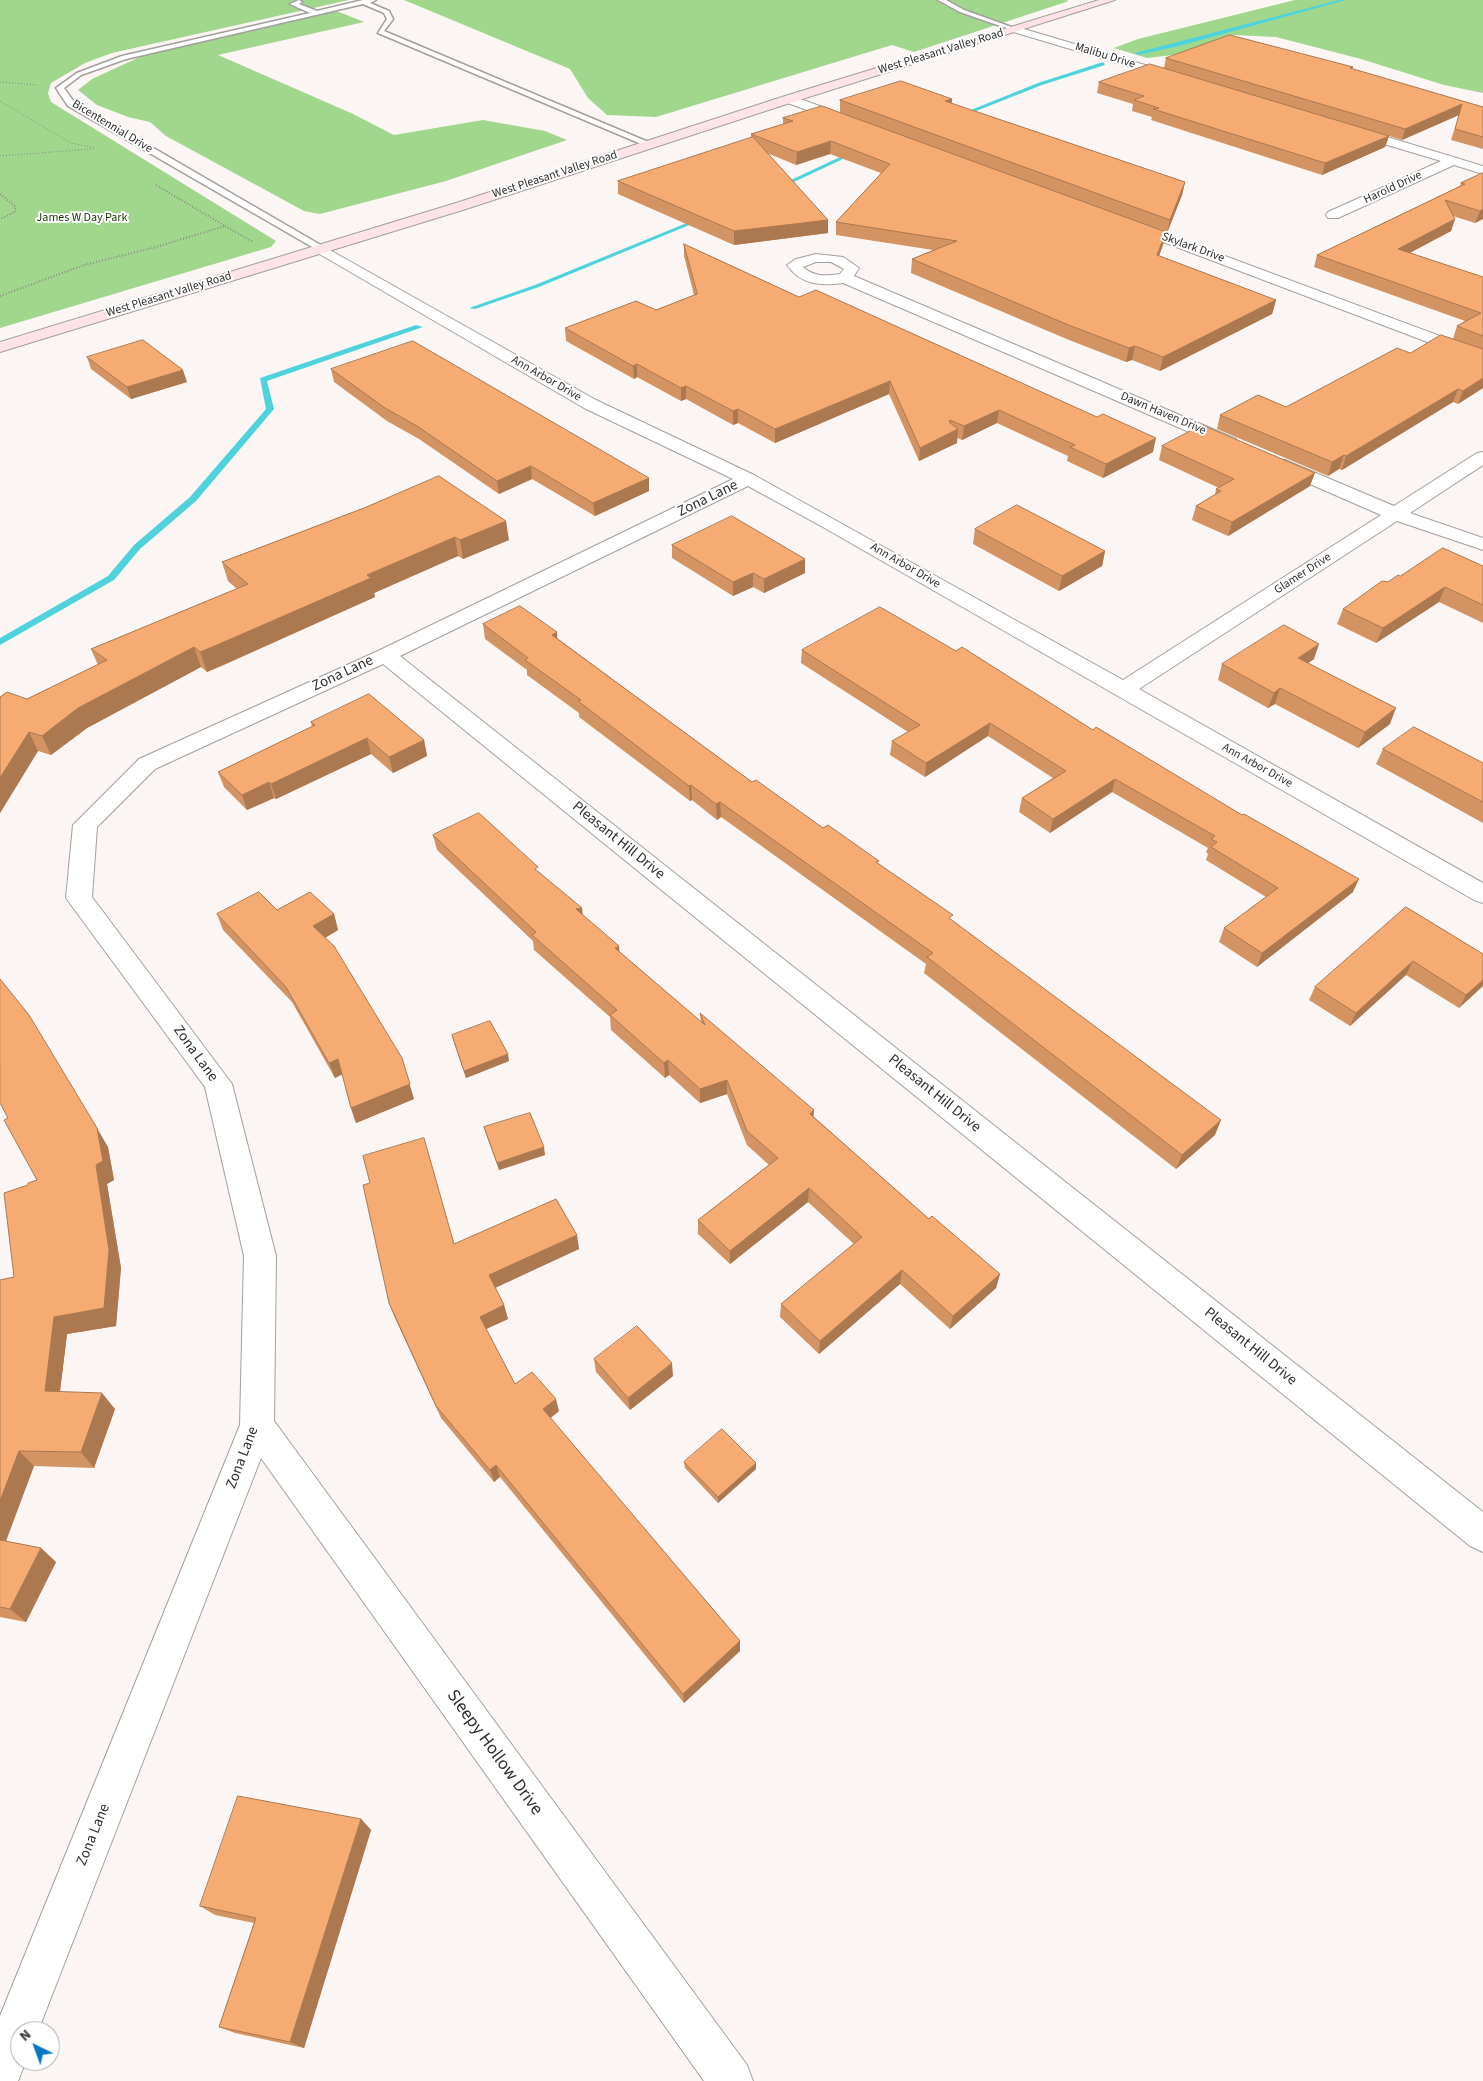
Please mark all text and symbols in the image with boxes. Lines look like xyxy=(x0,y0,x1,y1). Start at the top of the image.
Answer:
street label: West Pleasant Valley Road xyxy=(877,26,1005,78)
street label: Malibu Drive xyxy=(1073,40,1137,72)
street label: Bicentennial Drive xyxy=(69,97,155,157)
street label: West Pleasant Valley Road xyxy=(491,148,619,202)
street label: Harold Drive xyxy=(1362,168,1424,208)
park label: James W Day Park xyxy=(37,211,127,225)
street label: Skylark Drive xyxy=(1160,230,1226,266)
street label: West Pleasant Valley Road xyxy=(105,269,233,321)
street label: Ann Arbor Drive xyxy=(508,353,584,405)
street label: Dawn Haven Drive xyxy=(1118,390,1208,438)
street label: Zona Lane xyxy=(675,477,741,521)
street label: Ann Arbor Drive xyxy=(867,540,943,592)
street label: Glamer Drive xyxy=(1272,550,1334,598)
street label: Zona Lane xyxy=(310,652,376,696)
street label: Ann Arbor Drive xyxy=(1219,741,1295,791)
street label: Pleasant Hill Drive xyxy=(568,798,668,884)
street label: Zona Lane xyxy=(169,1022,221,1086)
street label: Pleasant Hill Drive xyxy=(884,1051,984,1137)
street label: Pleasant Hill Drive xyxy=(1200,1304,1300,1390)
street label: Zona Lane xyxy=(223,1424,263,1492)
street label: Sleepy Hollow Drive xyxy=(441,1686,547,1820)
street label: Zona Lane xyxy=(73,1801,115,1869)
north arrow xyxy=(10,2021,60,2071)
text: N xyxy=(15,2025,36,2046)

